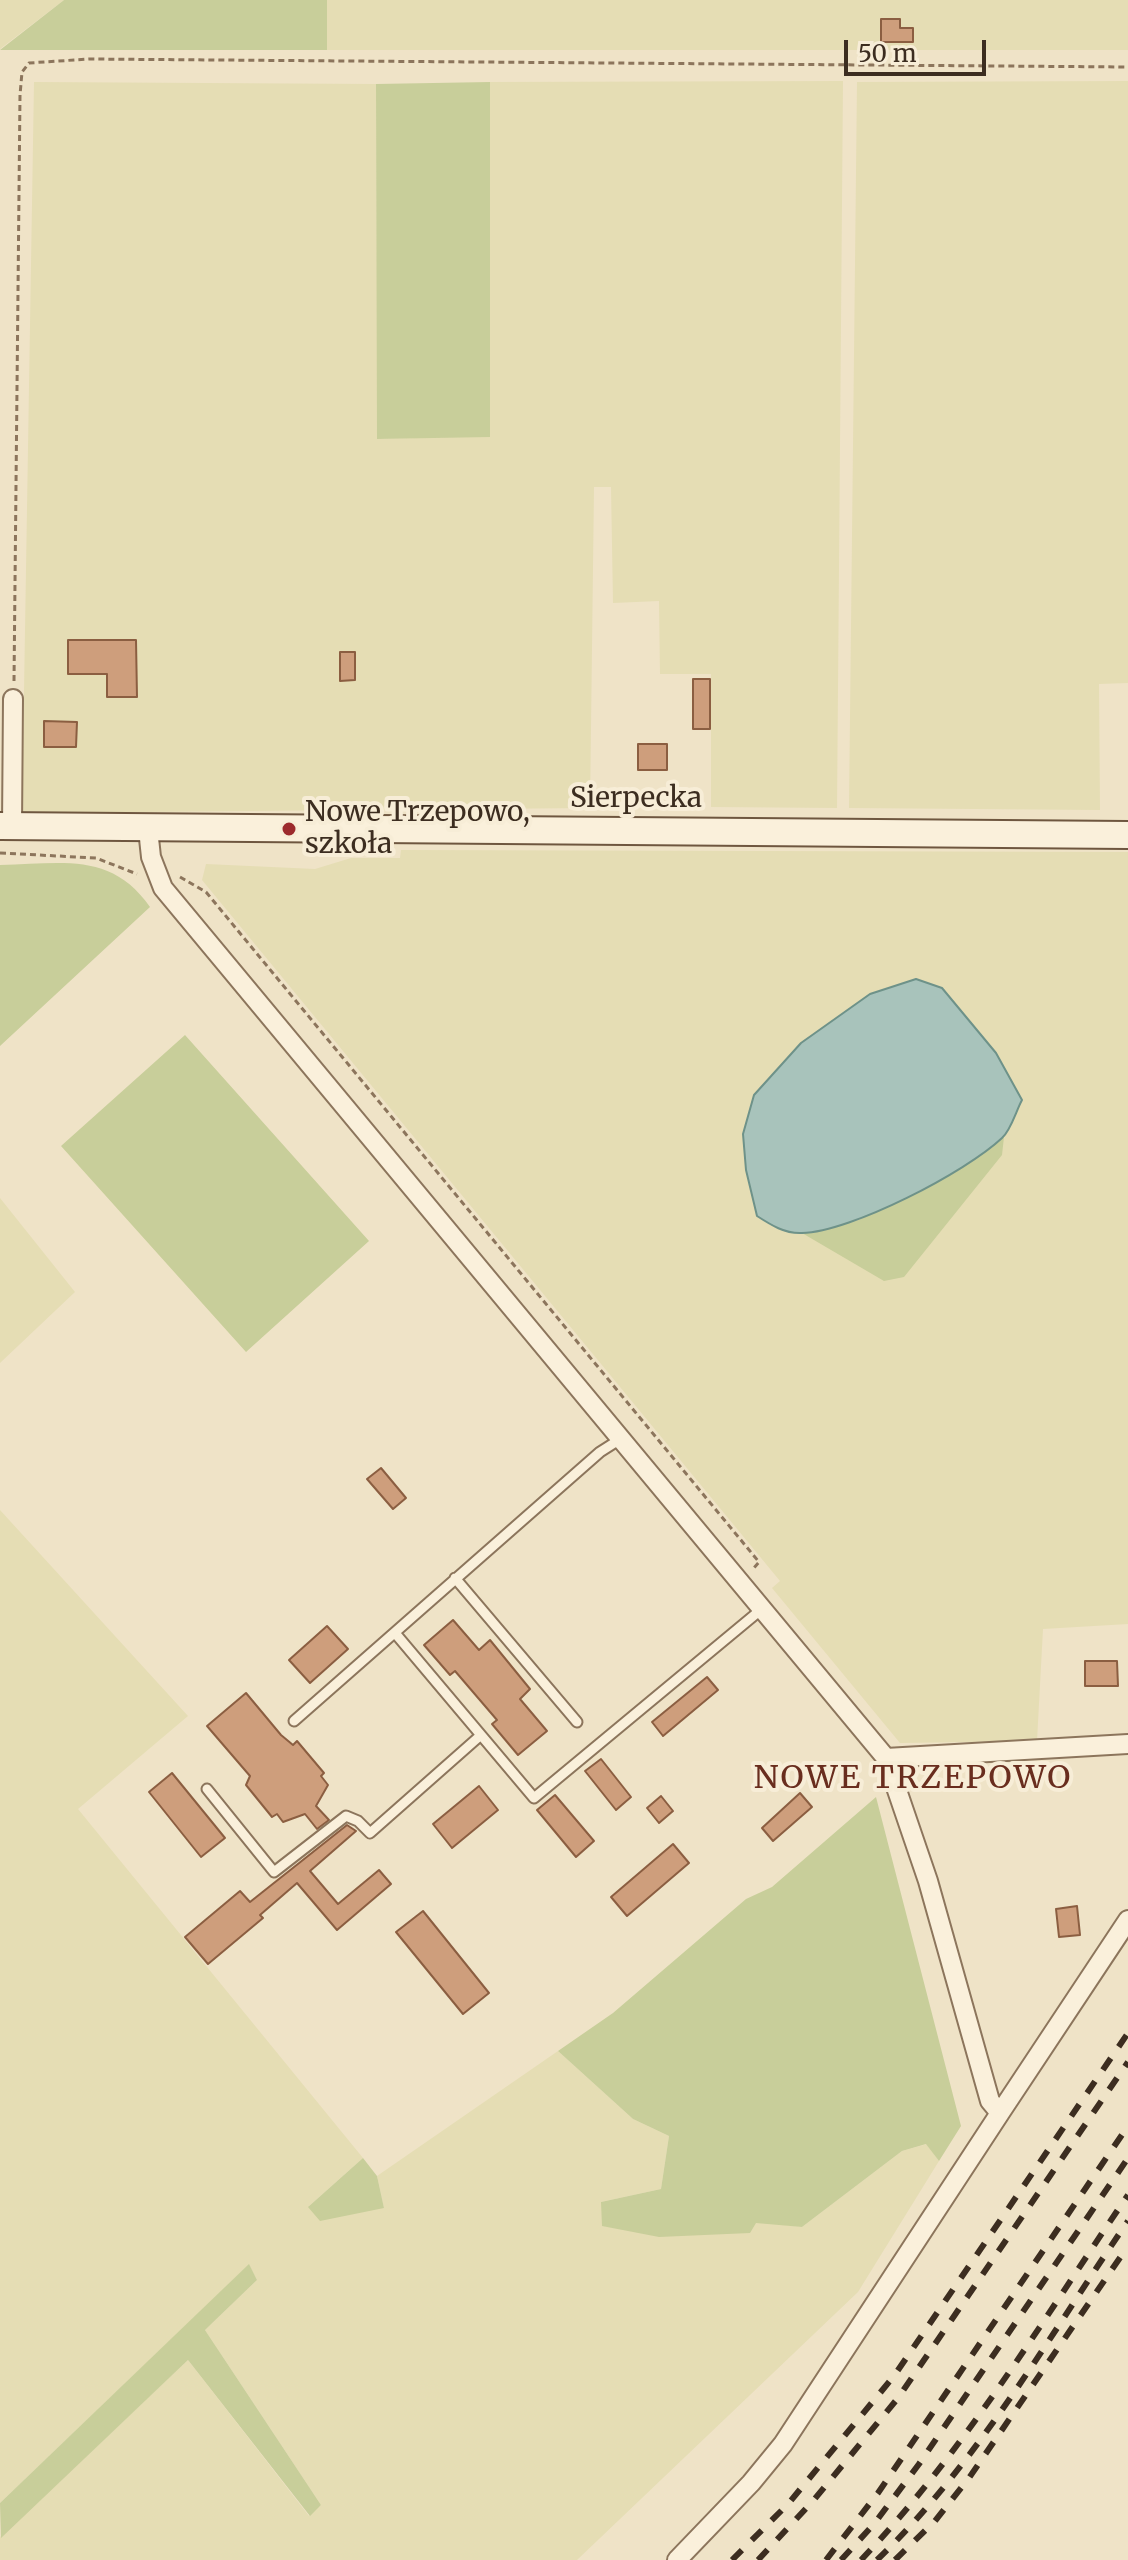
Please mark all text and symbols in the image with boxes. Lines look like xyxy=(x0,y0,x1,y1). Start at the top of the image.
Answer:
scale bar xyxy=(848,24,990,74)
text: 50 m xyxy=(858,38,917,69)
street label: Sierpecka xyxy=(570,782,702,816)
place label: Nowe Trzepowo, szkoła xyxy=(305,796,530,862)
marker: Nowe Trzepowo, szkoła xyxy=(280,820,298,838)
district label: NOWE TRZEPOWO xyxy=(754,1760,1072,1798)

